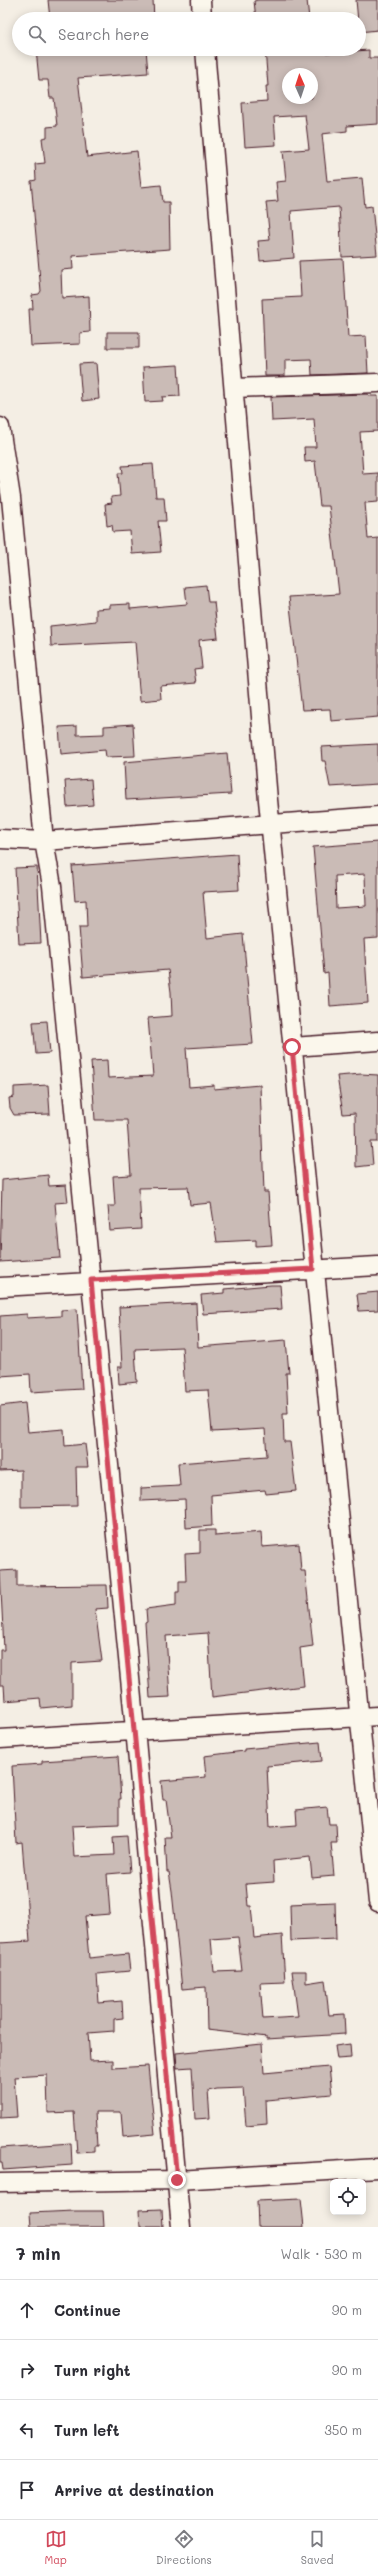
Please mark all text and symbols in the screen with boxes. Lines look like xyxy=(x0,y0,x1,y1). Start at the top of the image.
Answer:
search box xyxy=(12,12,366,56)
icon: search xyxy=(26,23,48,45)
text: Search here xyxy=(58,24,149,44)
north arrow xyxy=(282,68,318,104)
route start xyxy=(283,1038,301,1056)
route end xyxy=(168,2171,186,2189)
map controls xyxy=(330,2179,366,2215)
button: locate xyxy=(330,2179,366,2215)
text: 7 min xyxy=(16,2242,61,2264)
text: Walk · 530 m xyxy=(281,2245,362,2262)
icon: ahead xyxy=(16,2299,38,2321)
text: Continue xyxy=(54,2300,121,2320)
text: 90 m xyxy=(332,2301,362,2318)
icon: right xyxy=(16,2359,38,2381)
text: Turn right xyxy=(54,2360,131,2380)
text: 90 m xyxy=(332,2361,362,2378)
icon: left xyxy=(16,2419,38,2441)
text: Turn left xyxy=(54,2420,119,2440)
text: 350 m xyxy=(324,2421,362,2438)
icon: arrive xyxy=(16,2479,38,2501)
text: Arrive at destination xyxy=(54,2480,214,2500)
tab: Map xyxy=(45,2528,67,2567)
tab: Directions xyxy=(156,2528,212,2567)
tab: Saved xyxy=(301,2528,333,2567)

